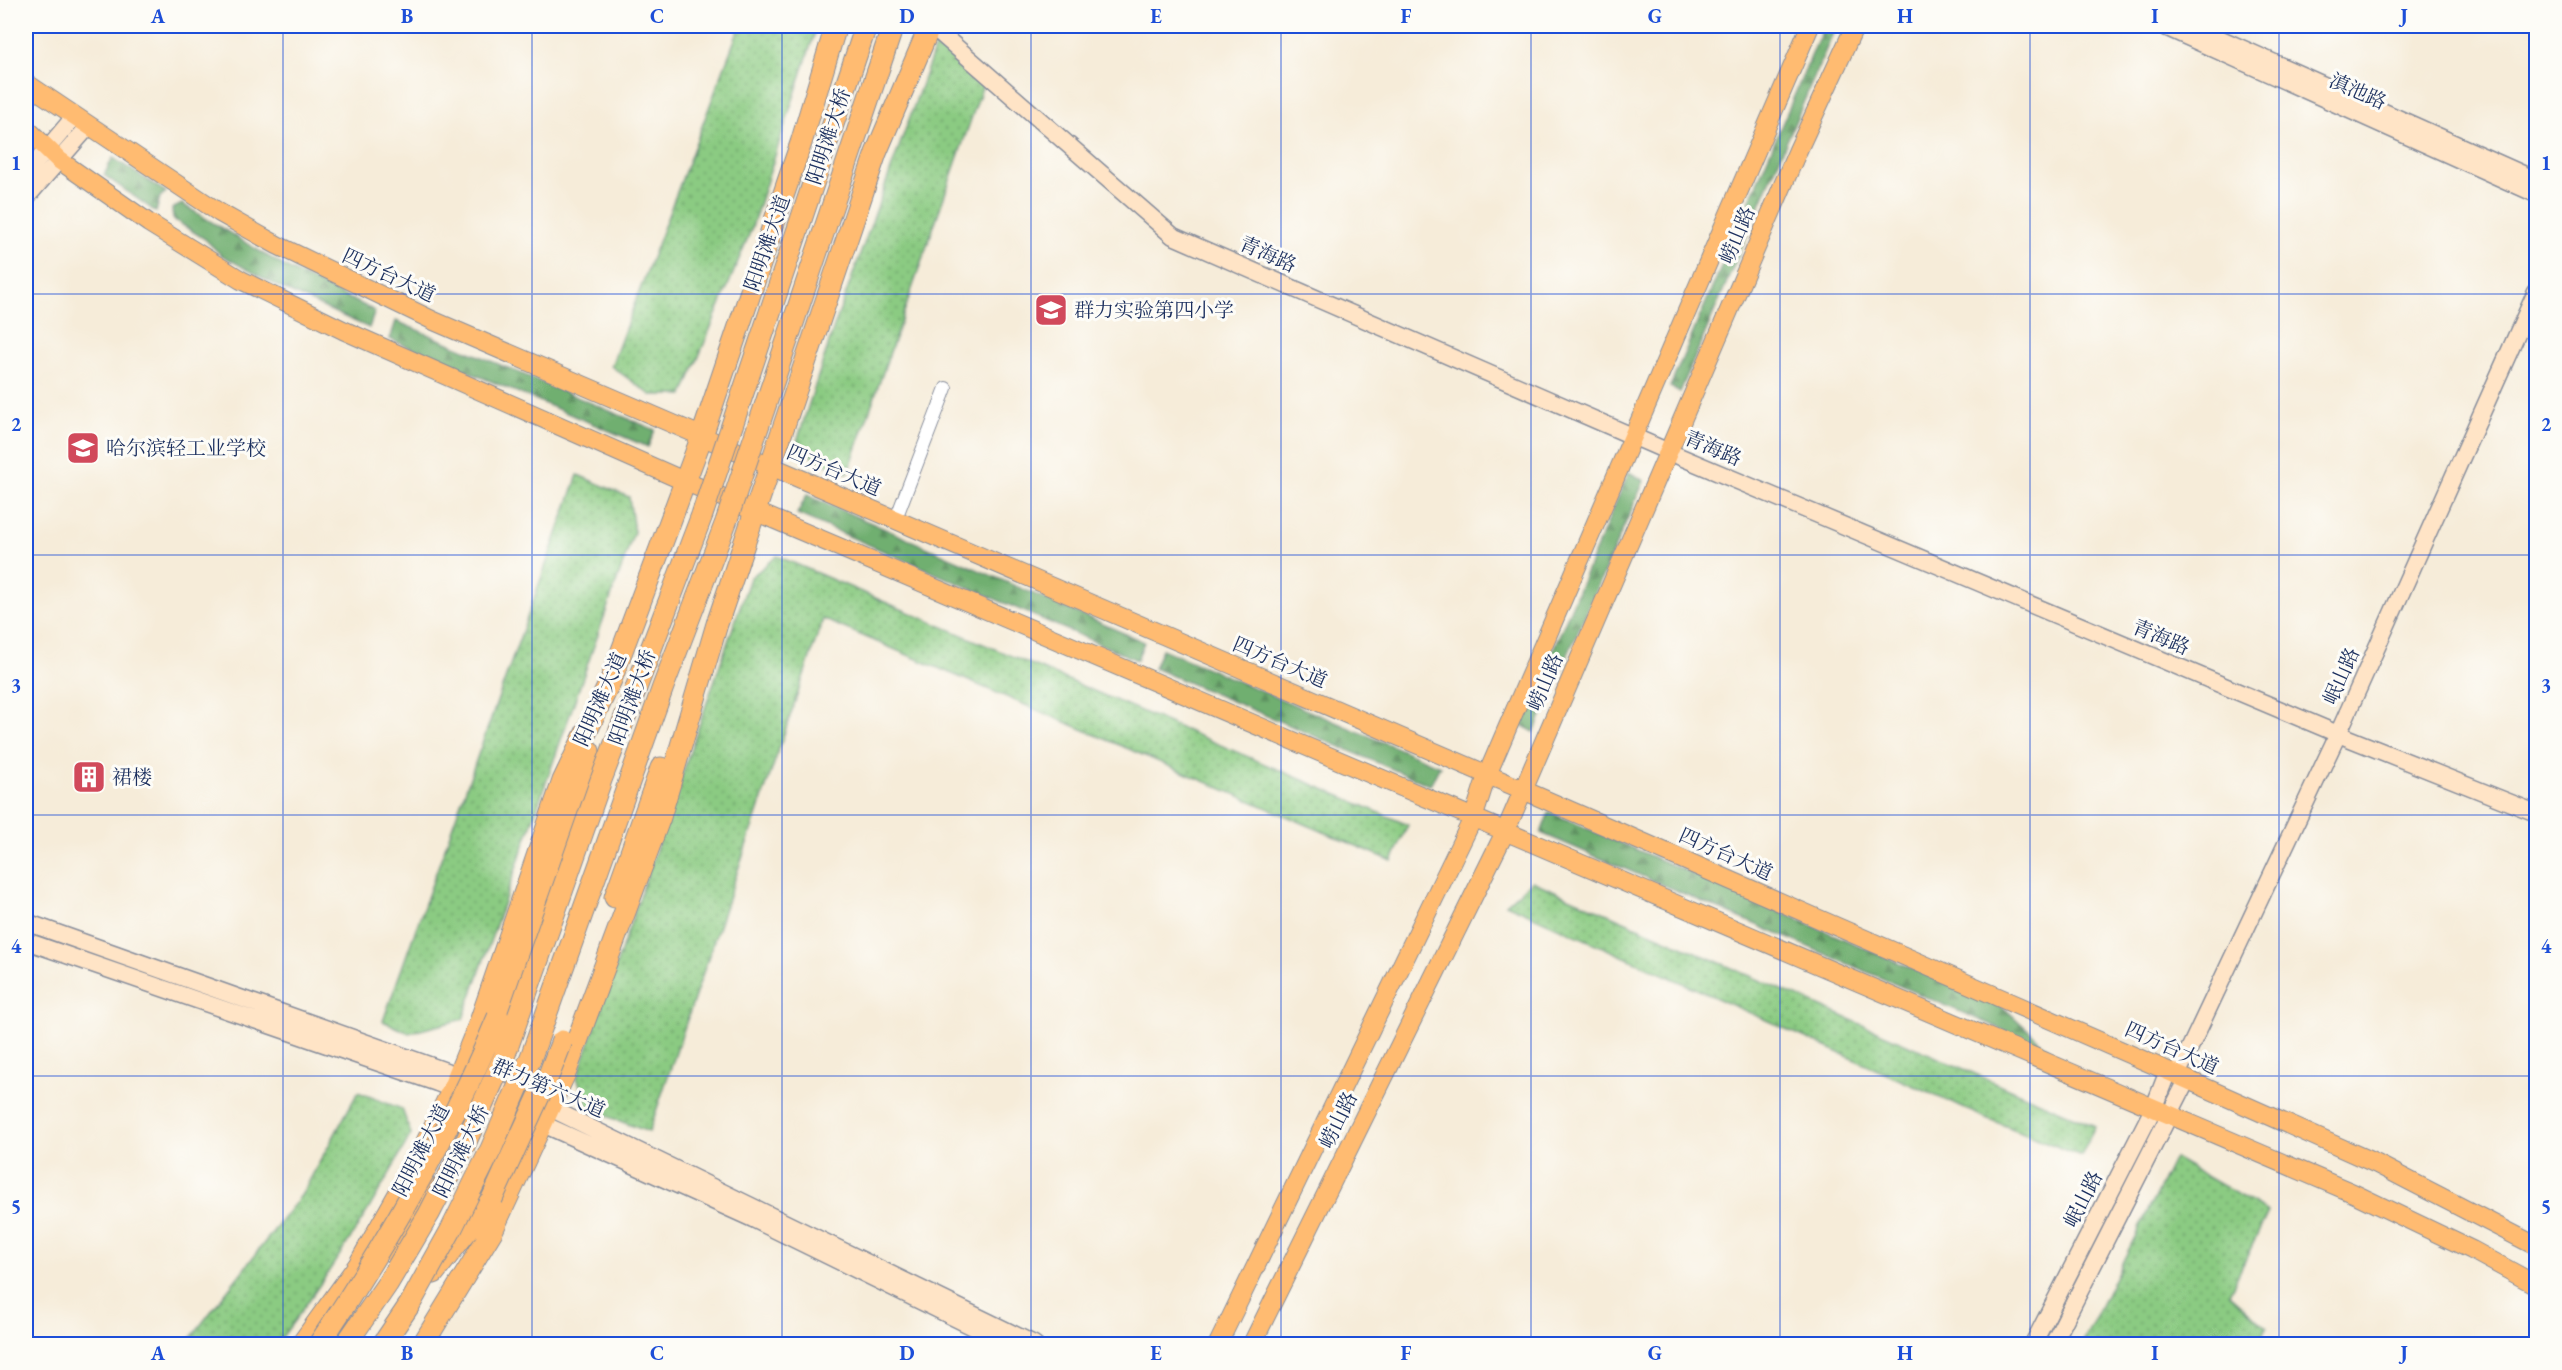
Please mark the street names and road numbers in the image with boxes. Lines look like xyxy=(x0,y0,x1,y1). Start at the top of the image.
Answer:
street label: 滇池路 xyxy=(2325,67,2391,115)
street label: 阳明滩大桥 xyxy=(800,84,856,188)
street label: 阳明滩大道 xyxy=(738,191,796,295)
street label: 崂山路 xyxy=(1713,202,1761,268)
street label: 青海路 xyxy=(1235,230,1301,278)
street label: 四方台大道 xyxy=(338,242,440,308)
street label: 青海路 xyxy=(1680,424,1746,472)
street label: 四方台大道 xyxy=(783,438,885,502)
street label: 青海路 xyxy=(2128,613,2194,661)
street label: 四方台大道 xyxy=(1229,630,1331,694)
street label: 岷山路 xyxy=(2317,643,2365,709)
street label: 阳明滩大桥 xyxy=(603,646,661,748)
street label: 阳明滩大道 xyxy=(568,648,632,750)
street label: 崂山路 xyxy=(1521,649,1569,715)
street label: 四方台大道 xyxy=(1675,822,1777,886)
street label: 四方台大道 xyxy=(2121,1016,2223,1080)
street label: 群力第六大道 xyxy=(489,1053,609,1123)
street label: 崂山路 xyxy=(1313,1087,1363,1153)
street label: 阳明滩大道 xyxy=(387,1100,455,1200)
street label: 阳明滩大桥 xyxy=(427,1100,495,1202)
street label: 岷山路 xyxy=(2058,1166,2108,1232)

